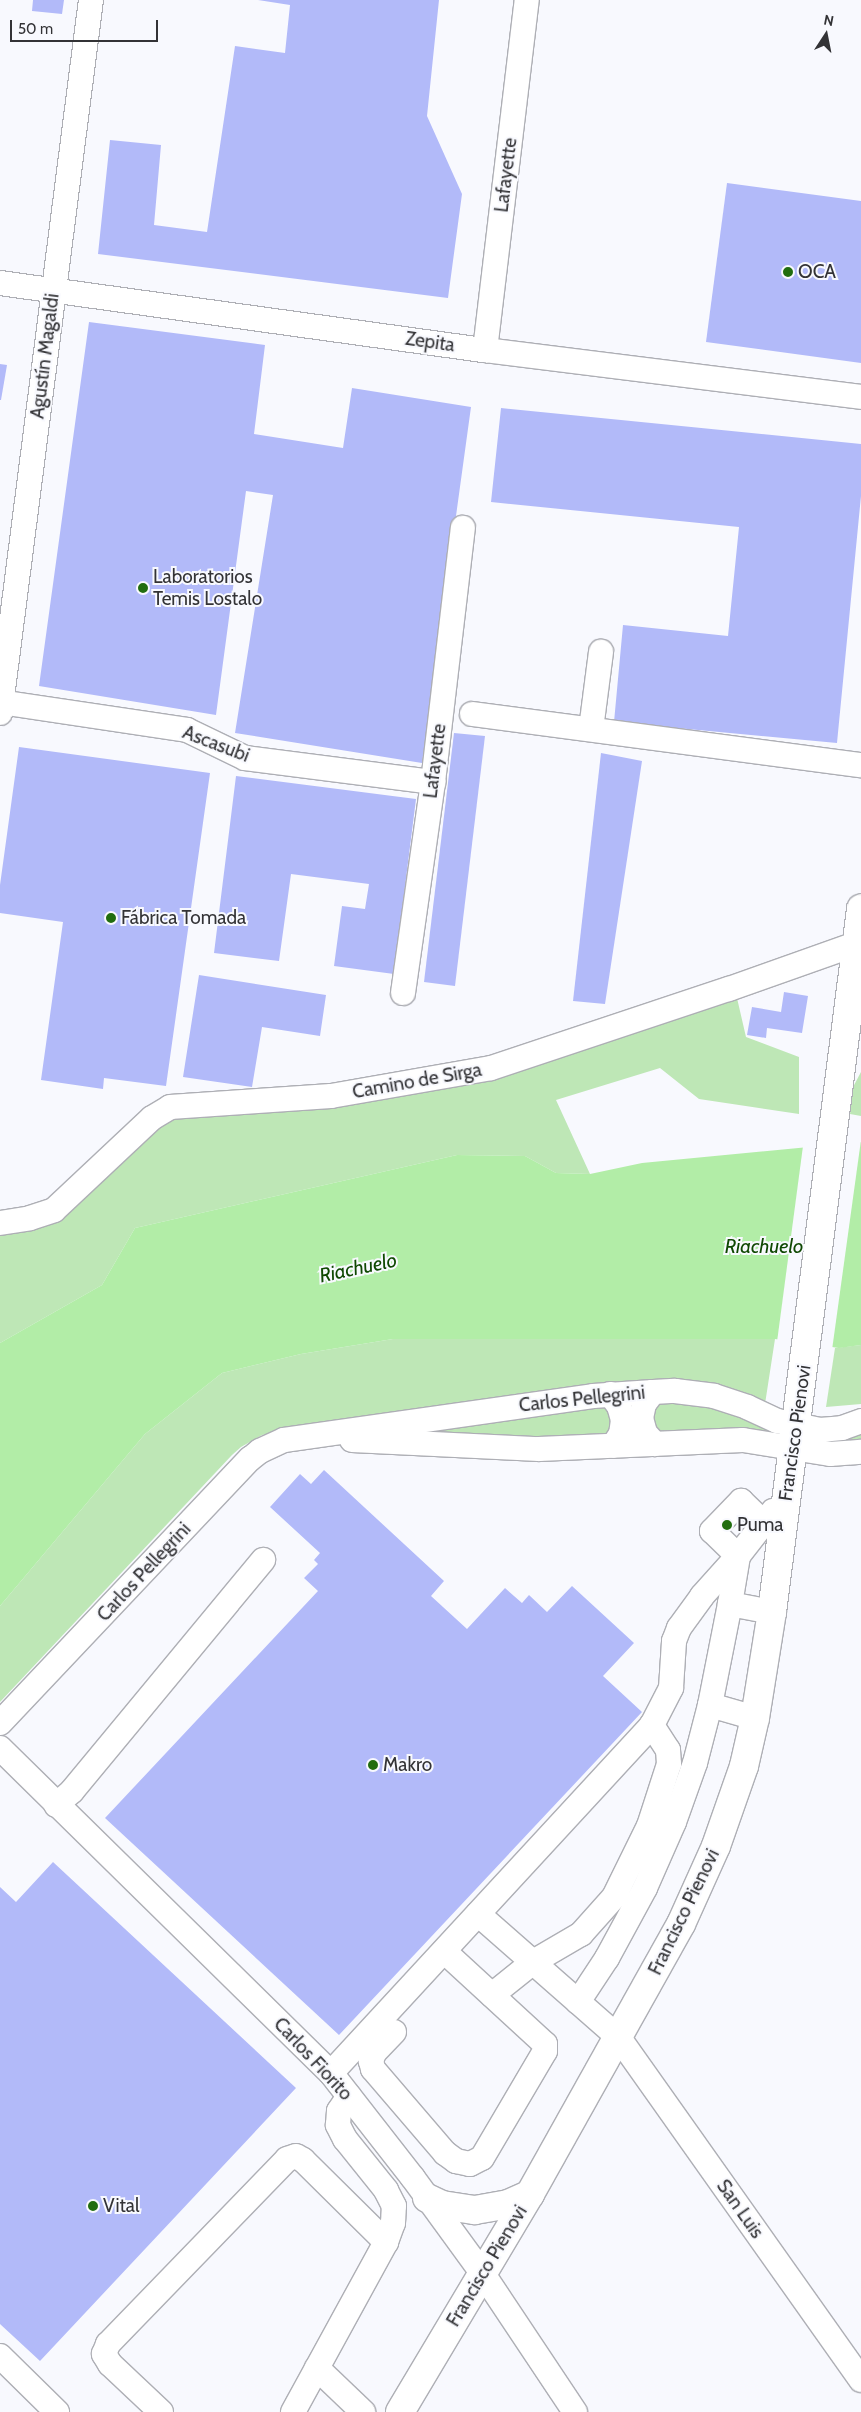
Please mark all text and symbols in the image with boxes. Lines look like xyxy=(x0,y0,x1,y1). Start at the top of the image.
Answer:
scale bar xyxy=(12,10,160,42)
north arrow xyxy=(801,10,851,60)
text: N xyxy=(822,10,835,30)
text: 50 m xyxy=(18,20,53,38)
street label: Lafayette xyxy=(490,136,522,214)
place label: OCA xyxy=(798,261,836,283)
marker: OCA xyxy=(782,266,794,278)
street label: Agustín Magaldi xyxy=(26,292,64,420)
street label: Zepita xyxy=(404,327,456,357)
place label: Laboratorios Temis Lostalo xyxy=(153,566,262,610)
marker: Laboratorios Temis Lostalo xyxy=(137,582,149,594)
street label: Ascasubi xyxy=(179,721,253,767)
street label: Lafayette xyxy=(419,722,451,800)
place label: Fábrica Tomada xyxy=(121,907,246,929)
marker: Fábrica Tomada xyxy=(105,912,117,924)
street label: Camino de Sirga xyxy=(351,1058,483,1104)
water label: Riachuelo xyxy=(725,1234,803,1258)
water label: Riachuelo xyxy=(317,1248,399,1288)
street label: Francisco Pienovi xyxy=(774,1363,816,1503)
street label: Carlos Pellegrini xyxy=(518,1381,646,1417)
place label: Puma xyxy=(737,1514,783,1536)
street label: Carlos Pellegrini xyxy=(92,1518,196,1626)
marker: Puma xyxy=(721,1519,733,1531)
place label: Makro xyxy=(383,1754,432,1776)
marker: Makro xyxy=(367,1759,379,1771)
street label: Francisco Pienovi xyxy=(644,1845,724,1979)
street label: Carlos Fiorito xyxy=(269,2013,357,2105)
street label: San Luis xyxy=(712,2175,768,2243)
place label: Vital xyxy=(103,2195,139,2217)
marker: Vital xyxy=(87,2200,99,2212)
street label: Francisco Pienovi xyxy=(442,2201,532,2331)

